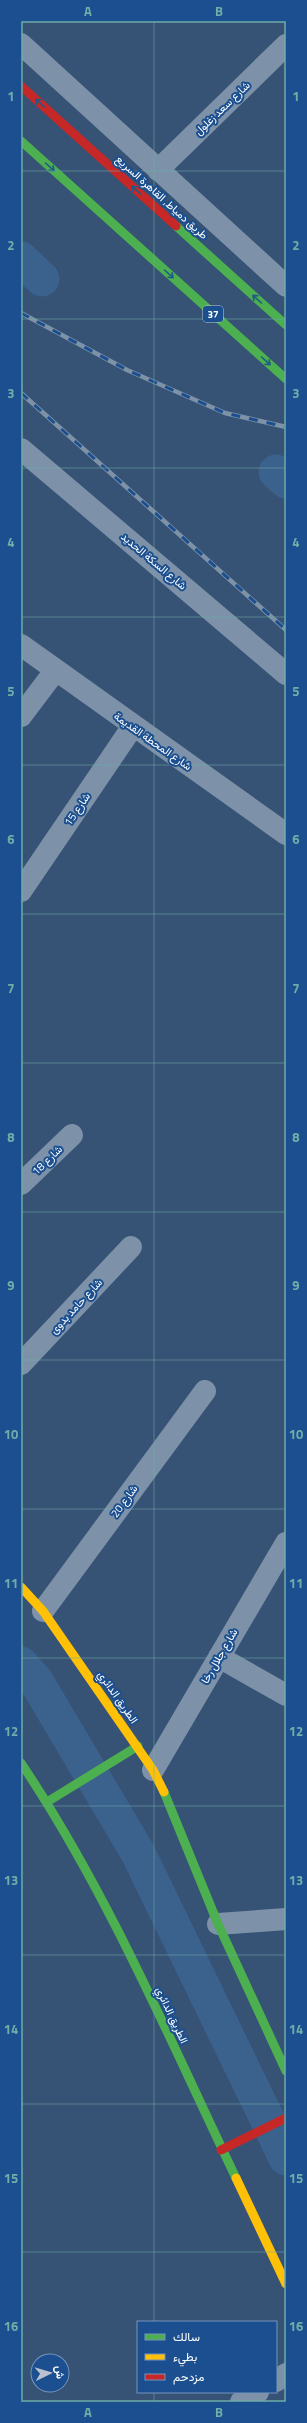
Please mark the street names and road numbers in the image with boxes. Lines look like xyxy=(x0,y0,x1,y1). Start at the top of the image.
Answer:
street label: شارع سعد زغلول xyxy=(191,77,254,139)
street label: طريق دمياط, القاهرة السريع xyxy=(112,151,212,243)
road number: 37 xyxy=(203,306,223,322)
street label: شارع السكة الحديد xyxy=(118,529,191,594)
street label: شارع المحطة القديمة xyxy=(111,708,196,774)
street label: شارع 15 xyxy=(60,789,94,829)
street label: شارع 18 xyxy=(28,1141,66,1179)
street label: شارع حامد بدوى xyxy=(46,1274,106,1337)
street label: شارع 20 xyxy=(107,1481,141,1521)
street label: شارع جلال رخا xyxy=(197,1625,241,1686)
street label: الطريق الدائري xyxy=(92,1667,142,1728)
street label: الطريق الدائري xyxy=(150,1984,192,2047)

